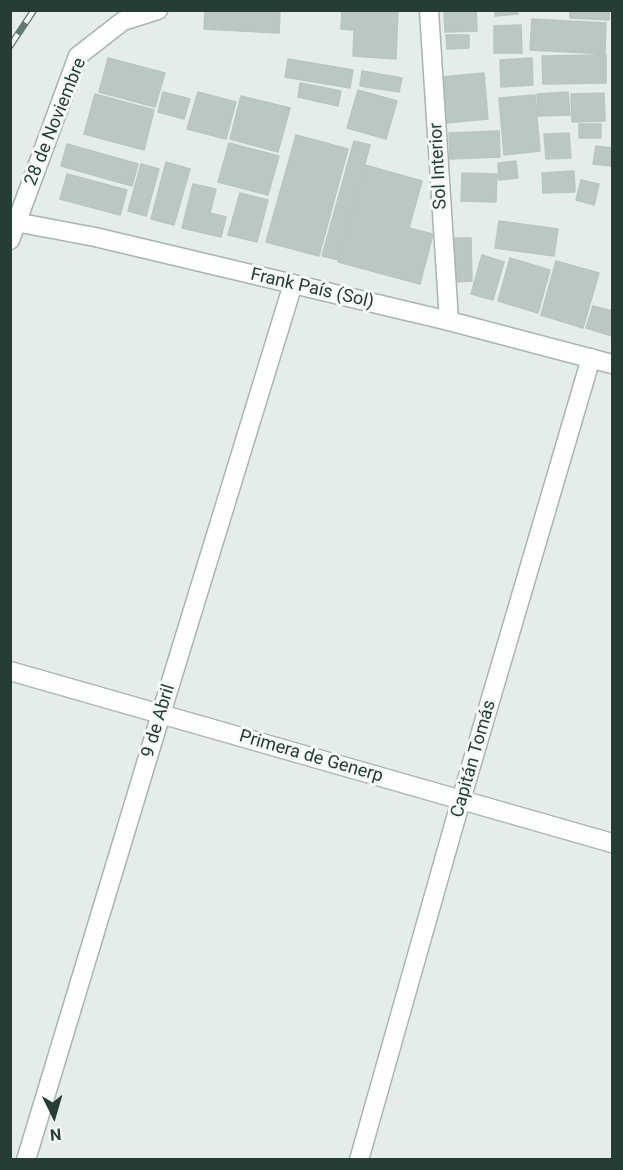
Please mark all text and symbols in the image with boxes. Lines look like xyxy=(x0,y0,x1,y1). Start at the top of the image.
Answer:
street label: 28 de Noviembre xyxy=(21,55,91,189)
street label: Sol Interior xyxy=(426,122,452,210)
street label: Frank País (Sol) xyxy=(248,264,376,314)
street label: 9 de Abril xyxy=(138,682,180,760)
street label: Capitán Tomás xyxy=(447,698,501,820)
street label: Primera de Generp xyxy=(236,726,386,788)
north arrow xyxy=(24,1086,84,1146)
text: N xyxy=(49,1124,62,1144)

